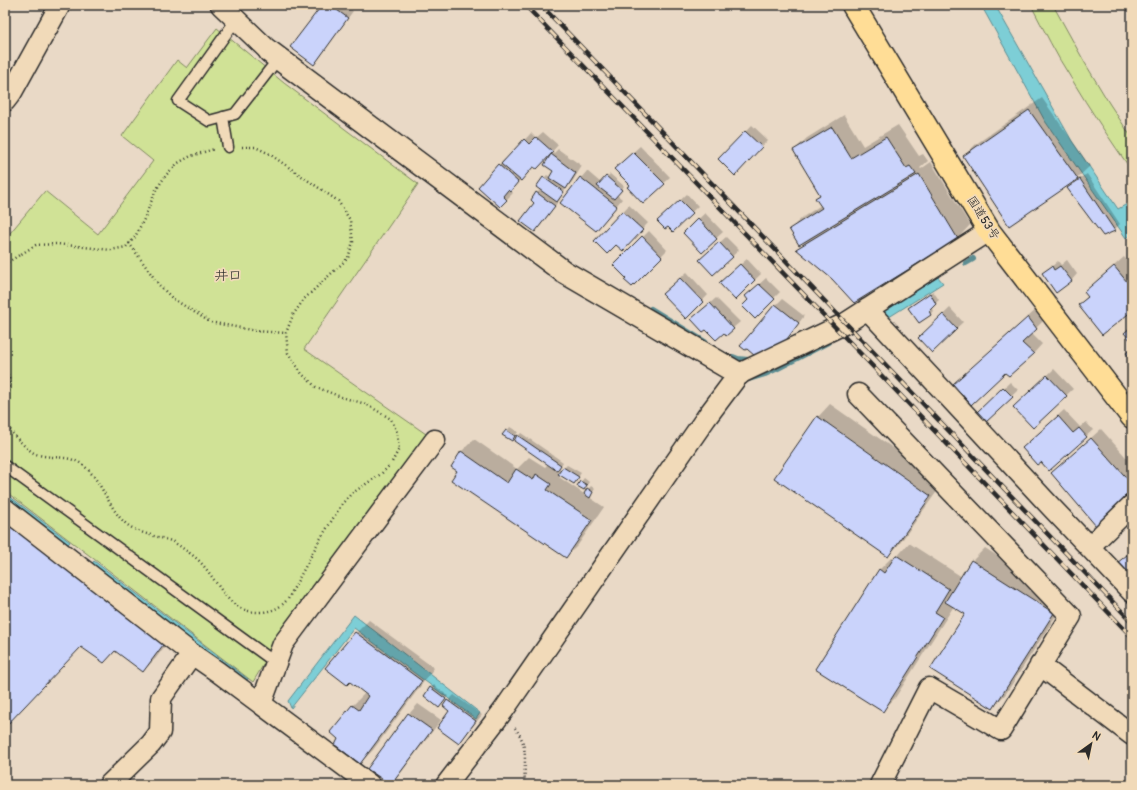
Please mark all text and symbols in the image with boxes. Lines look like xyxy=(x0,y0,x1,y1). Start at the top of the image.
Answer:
street label: 国道53号 xyxy=(963,193,1003,243)
district label: 井口 xyxy=(214,267,242,284)
north arrow xyxy=(1071,724,1111,764)
text: N xyxy=(1090,729,1103,744)

